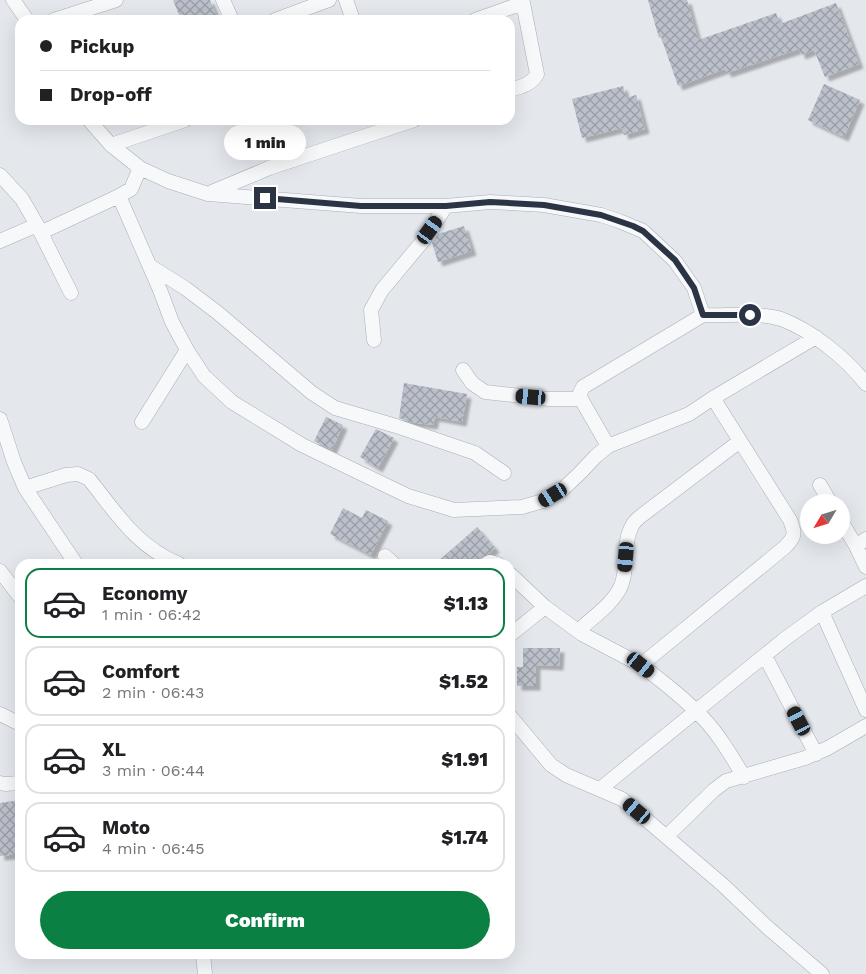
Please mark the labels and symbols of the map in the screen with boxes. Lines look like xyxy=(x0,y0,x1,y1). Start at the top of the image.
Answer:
callout: 1 min xyxy=(224,126,306,160)
route end xyxy=(254,187,276,209)
car xyxy=(415,213,444,247)
route start xyxy=(739,304,761,326)
car xyxy=(515,388,546,406)
car xyxy=(536,481,569,509)
north arrow xyxy=(800,494,850,544)
car xyxy=(617,541,634,573)
car xyxy=(624,650,657,680)
car xyxy=(785,704,812,738)
car xyxy=(620,796,653,826)

